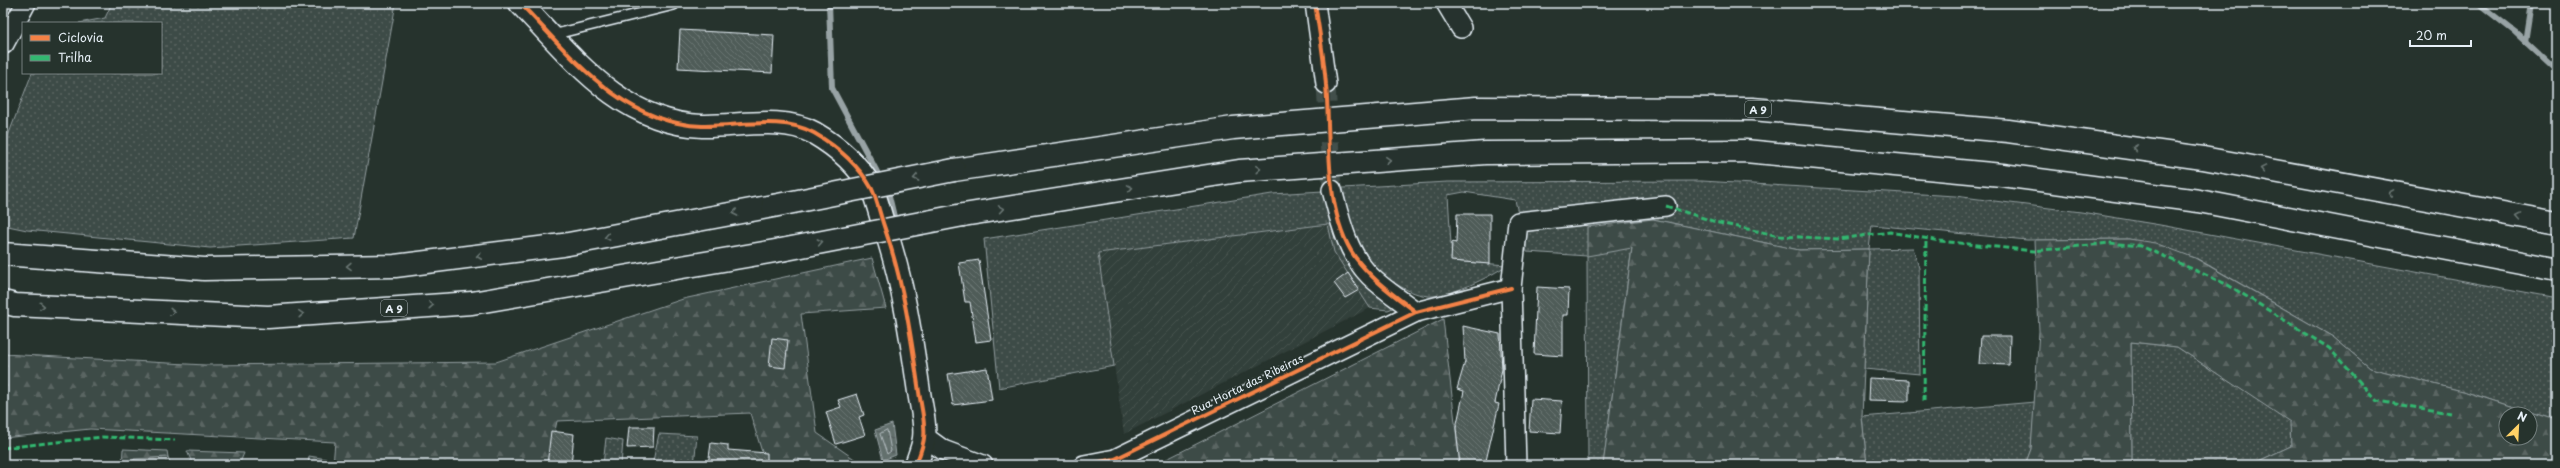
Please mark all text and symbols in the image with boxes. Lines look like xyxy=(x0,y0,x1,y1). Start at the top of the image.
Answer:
legend xyxy=(22,22,162,74)
scale bar xyxy=(2410,22,2471,48)
text: 20 m xyxy=(2416,26,2447,44)
text: Ciclovia xyxy=(58,28,104,46)
text: Trilha xyxy=(58,48,92,66)
road number: A 9 xyxy=(1745,101,1771,117)
one-way arrow xyxy=(2132,144,2138,153)
one-way arrow xyxy=(1385,155,1391,164)
one-way arrow xyxy=(1255,165,1261,174)
one-way arrow xyxy=(2260,165,2266,174)
one-way arrow xyxy=(913,173,919,182)
one-way arrow xyxy=(1126,184,1133,193)
one-way arrow xyxy=(2388,189,2394,197)
one-way arrow xyxy=(998,205,1004,214)
one-way arrow xyxy=(732,208,738,217)
one-way arrow xyxy=(2516,212,2522,221)
one-way arrow xyxy=(604,232,610,241)
one-way arrow xyxy=(817,239,823,247)
one-way arrow xyxy=(476,251,482,260)
one-way arrow xyxy=(346,262,352,271)
road number: A 9 xyxy=(381,300,407,316)
one-way arrow xyxy=(428,301,434,310)
one-way arrow xyxy=(39,302,45,310)
one-way arrow xyxy=(169,308,175,317)
one-way arrow xyxy=(298,310,304,319)
street label: Rua Horta das Ribeiras xyxy=(1188,349,1306,419)
north arrow xyxy=(2498,406,2538,446)
text: N xyxy=(2515,407,2530,426)

